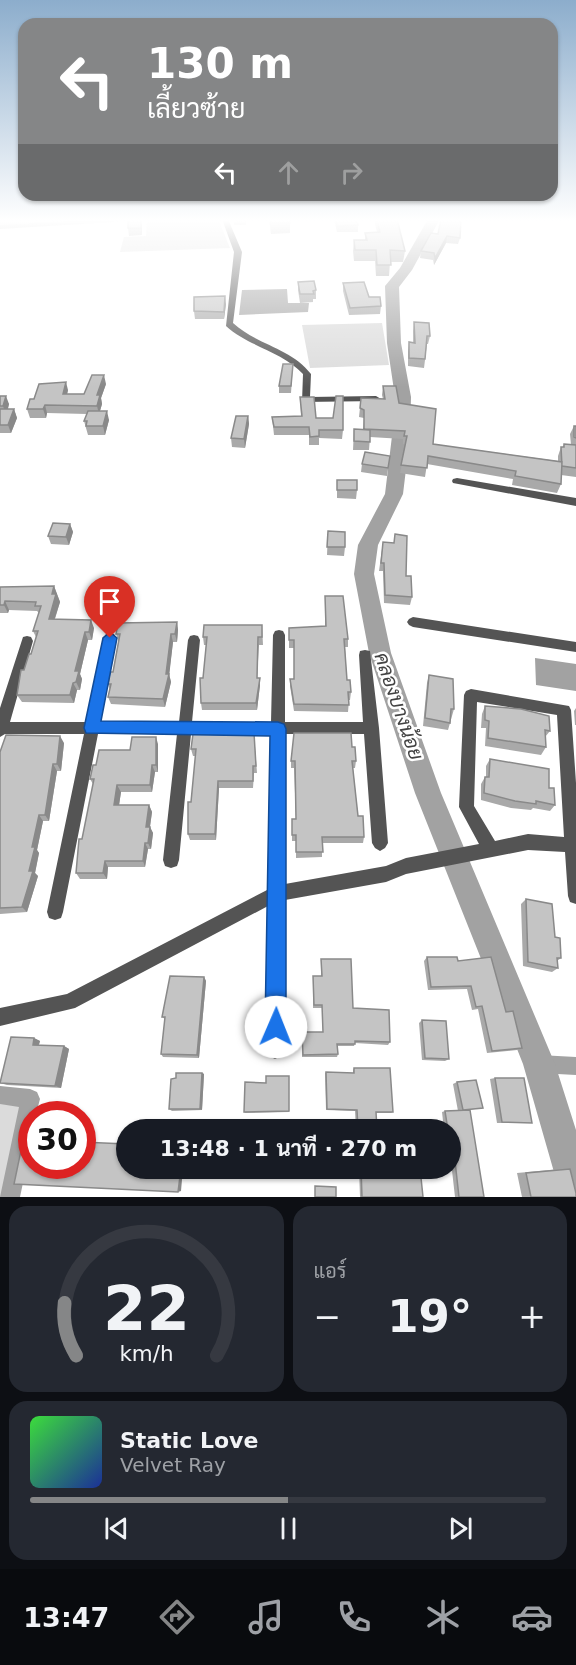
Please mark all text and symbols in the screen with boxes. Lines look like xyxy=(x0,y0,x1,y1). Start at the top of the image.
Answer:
text: 130 m xyxy=(147,39,293,88)
icon: left xyxy=(48,42,126,120)
text: เลี้ยวซ้าย xyxy=(147,93,245,124)
icon: left xyxy=(209,156,242,189)
icon: ahead xyxy=(272,156,305,189)
icon: right xyxy=(335,156,368,189)
pin xyxy=(84,576,135,638)
icon: arrive xyxy=(93,585,126,618)
water label: คลองบางน้อย xyxy=(369,649,430,763)
position arrow xyxy=(244,995,308,1059)
speed limit sign: 30 xyxy=(18,1101,96,1179)
text: 13:48 · 1 นาที · 270 m xyxy=(160,1136,417,1161)
text: แอร์ xyxy=(314,1259,347,1283)
text: 22 xyxy=(103,1272,190,1345)
text: 19° xyxy=(387,1290,472,1343)
text: − xyxy=(314,1297,341,1336)
text: + xyxy=(518,1297,546,1336)
text: km/h xyxy=(119,1341,173,1366)
text: Static Love xyxy=(120,1428,258,1453)
text: Velvet Ray xyxy=(120,1453,226,1477)
icon: previous xyxy=(100,1512,133,1545)
icon: pause xyxy=(272,1512,305,1545)
icon: next xyxy=(444,1512,477,1545)
icon: directions xyxy=(156,1596,198,1638)
icon: music xyxy=(245,1596,287,1638)
icon: phone xyxy=(333,1596,375,1638)
icon: climate xyxy=(422,1596,464,1638)
icon: car xyxy=(511,1596,553,1638)
text: 13:47 xyxy=(23,1602,109,1633)

